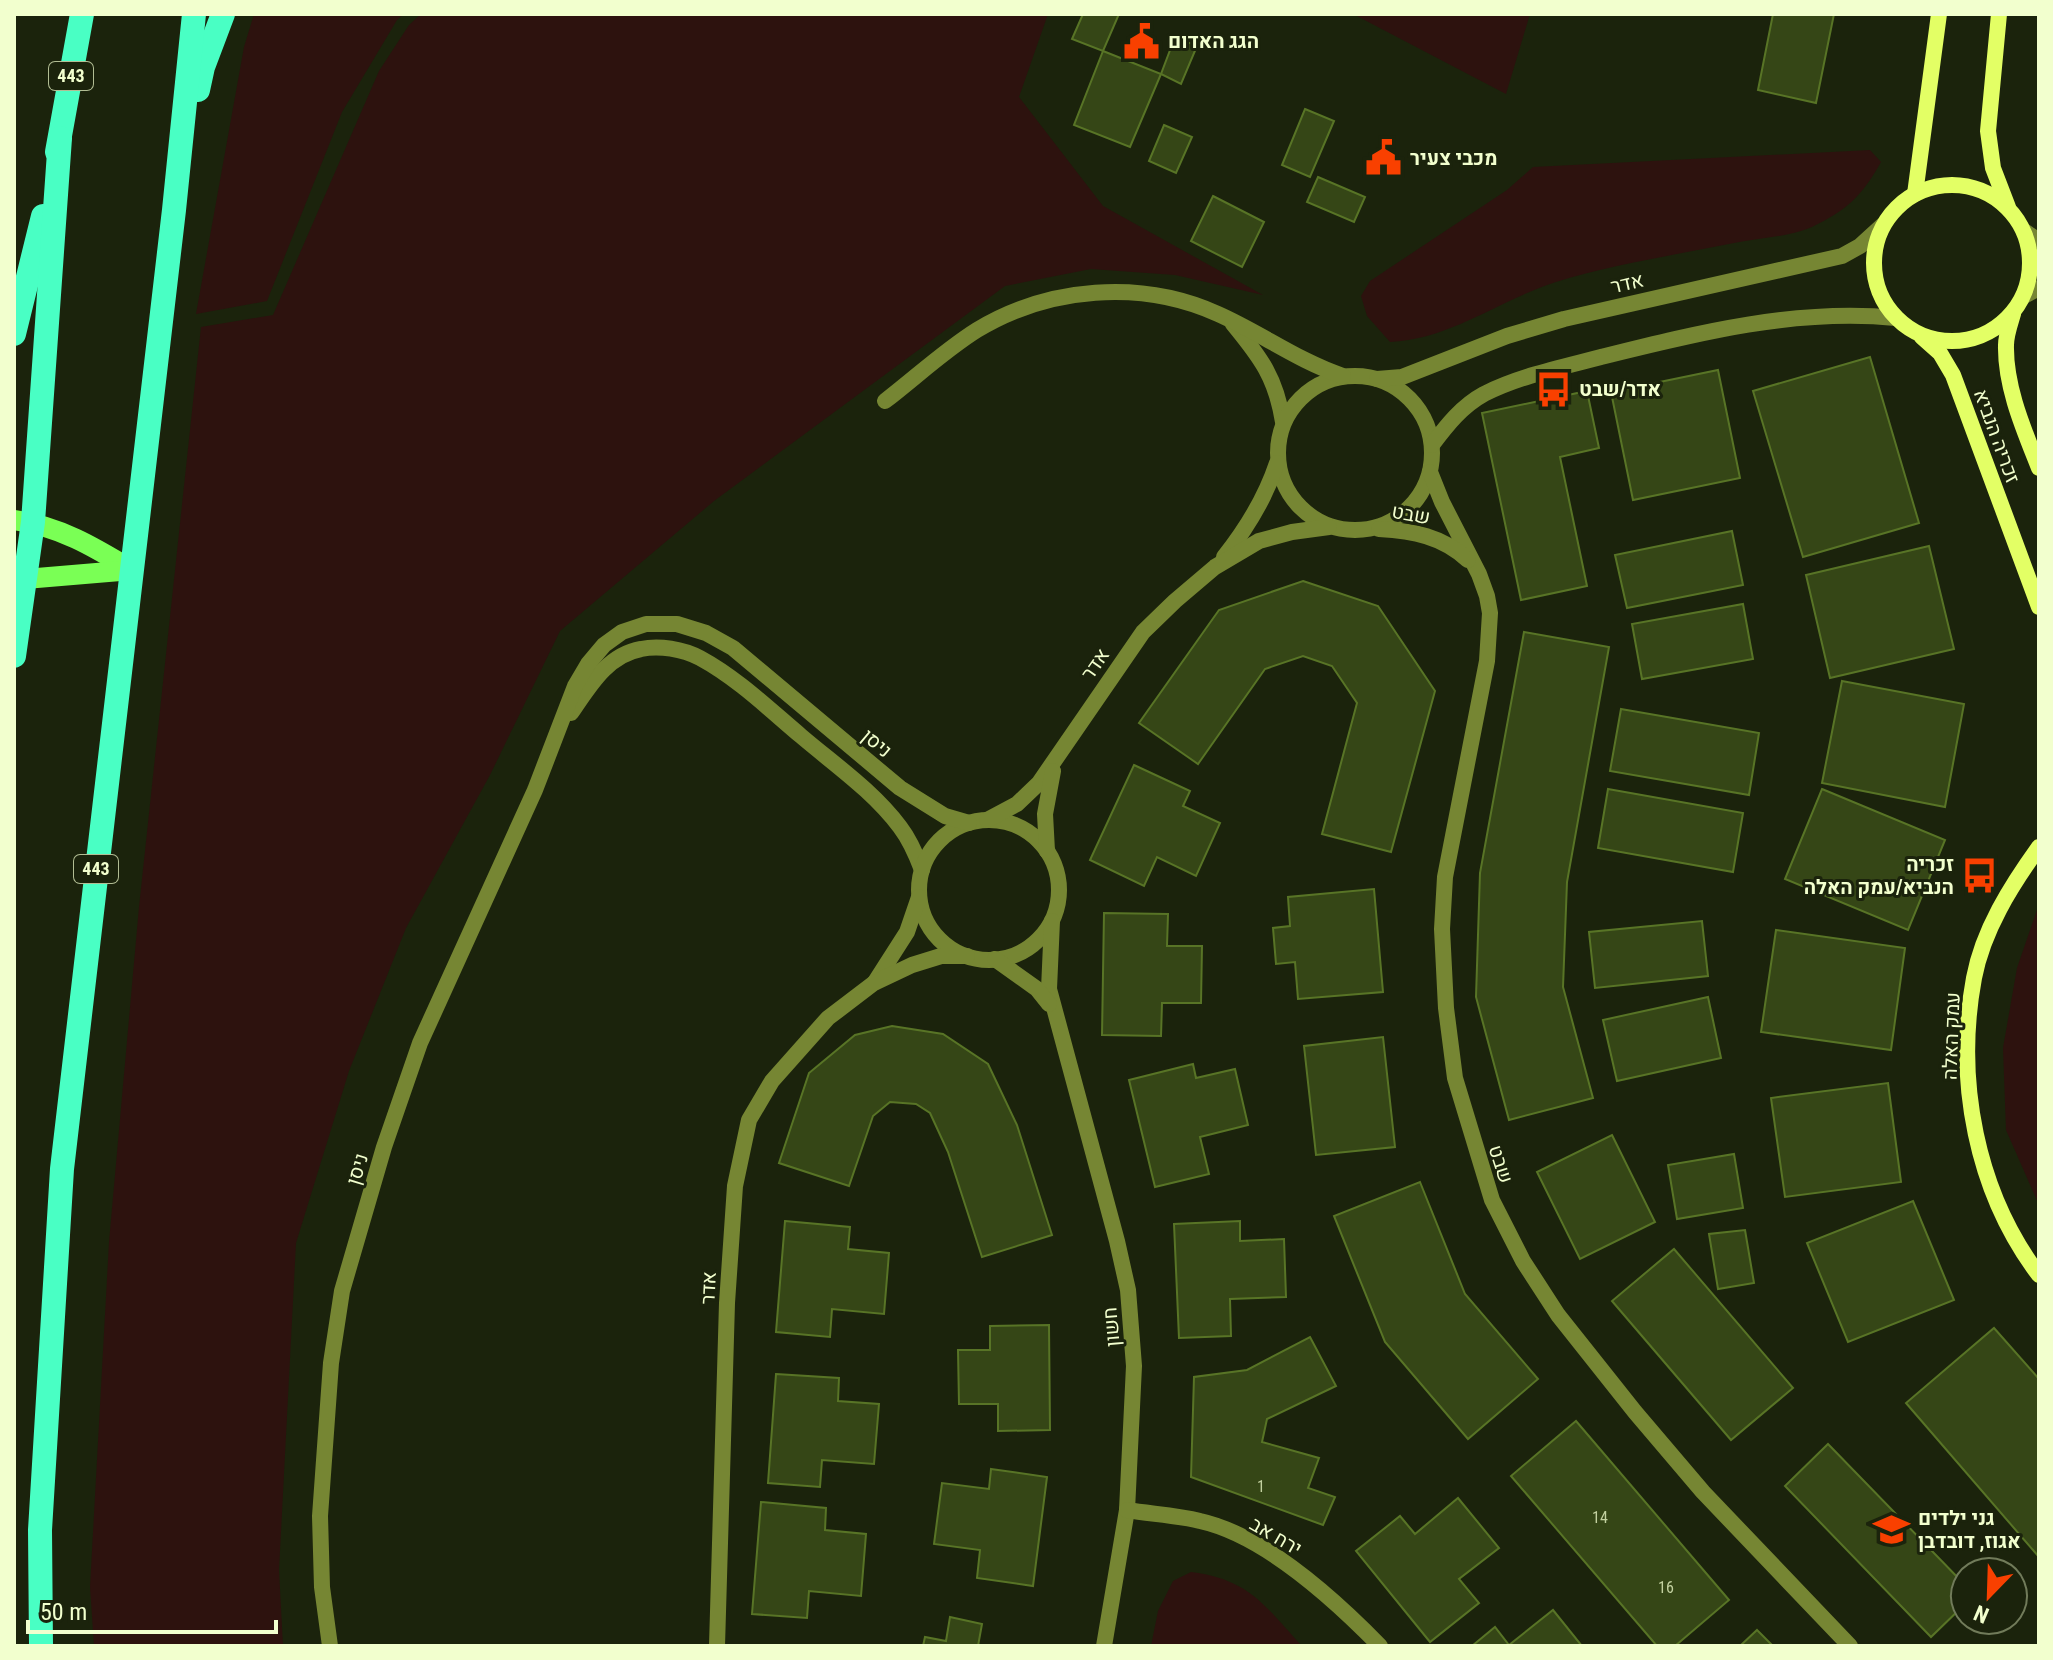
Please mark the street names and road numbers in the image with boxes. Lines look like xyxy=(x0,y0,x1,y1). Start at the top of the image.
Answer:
road number: 443 xyxy=(49,62,93,90)
street label: אדר xyxy=(1608,268,1646,298)
street label: זכריה הנביא xyxy=(1969,386,2025,486)
street label: שבט xyxy=(1390,499,1432,529)
street label: אדר xyxy=(1076,644,1114,684)
street label: ניסן xyxy=(857,724,897,762)
road number: 443 xyxy=(74,855,118,883)
street label: עמק האלה xyxy=(1937,992,1965,1080)
street label: שבט xyxy=(1484,1142,1518,1186)
street label: ניסן xyxy=(341,1150,373,1188)
street label: אדר xyxy=(695,1271,721,1305)
street label: חשון xyxy=(1097,1306,1125,1348)
street label: ירח אב xyxy=(1246,1512,1306,1560)

